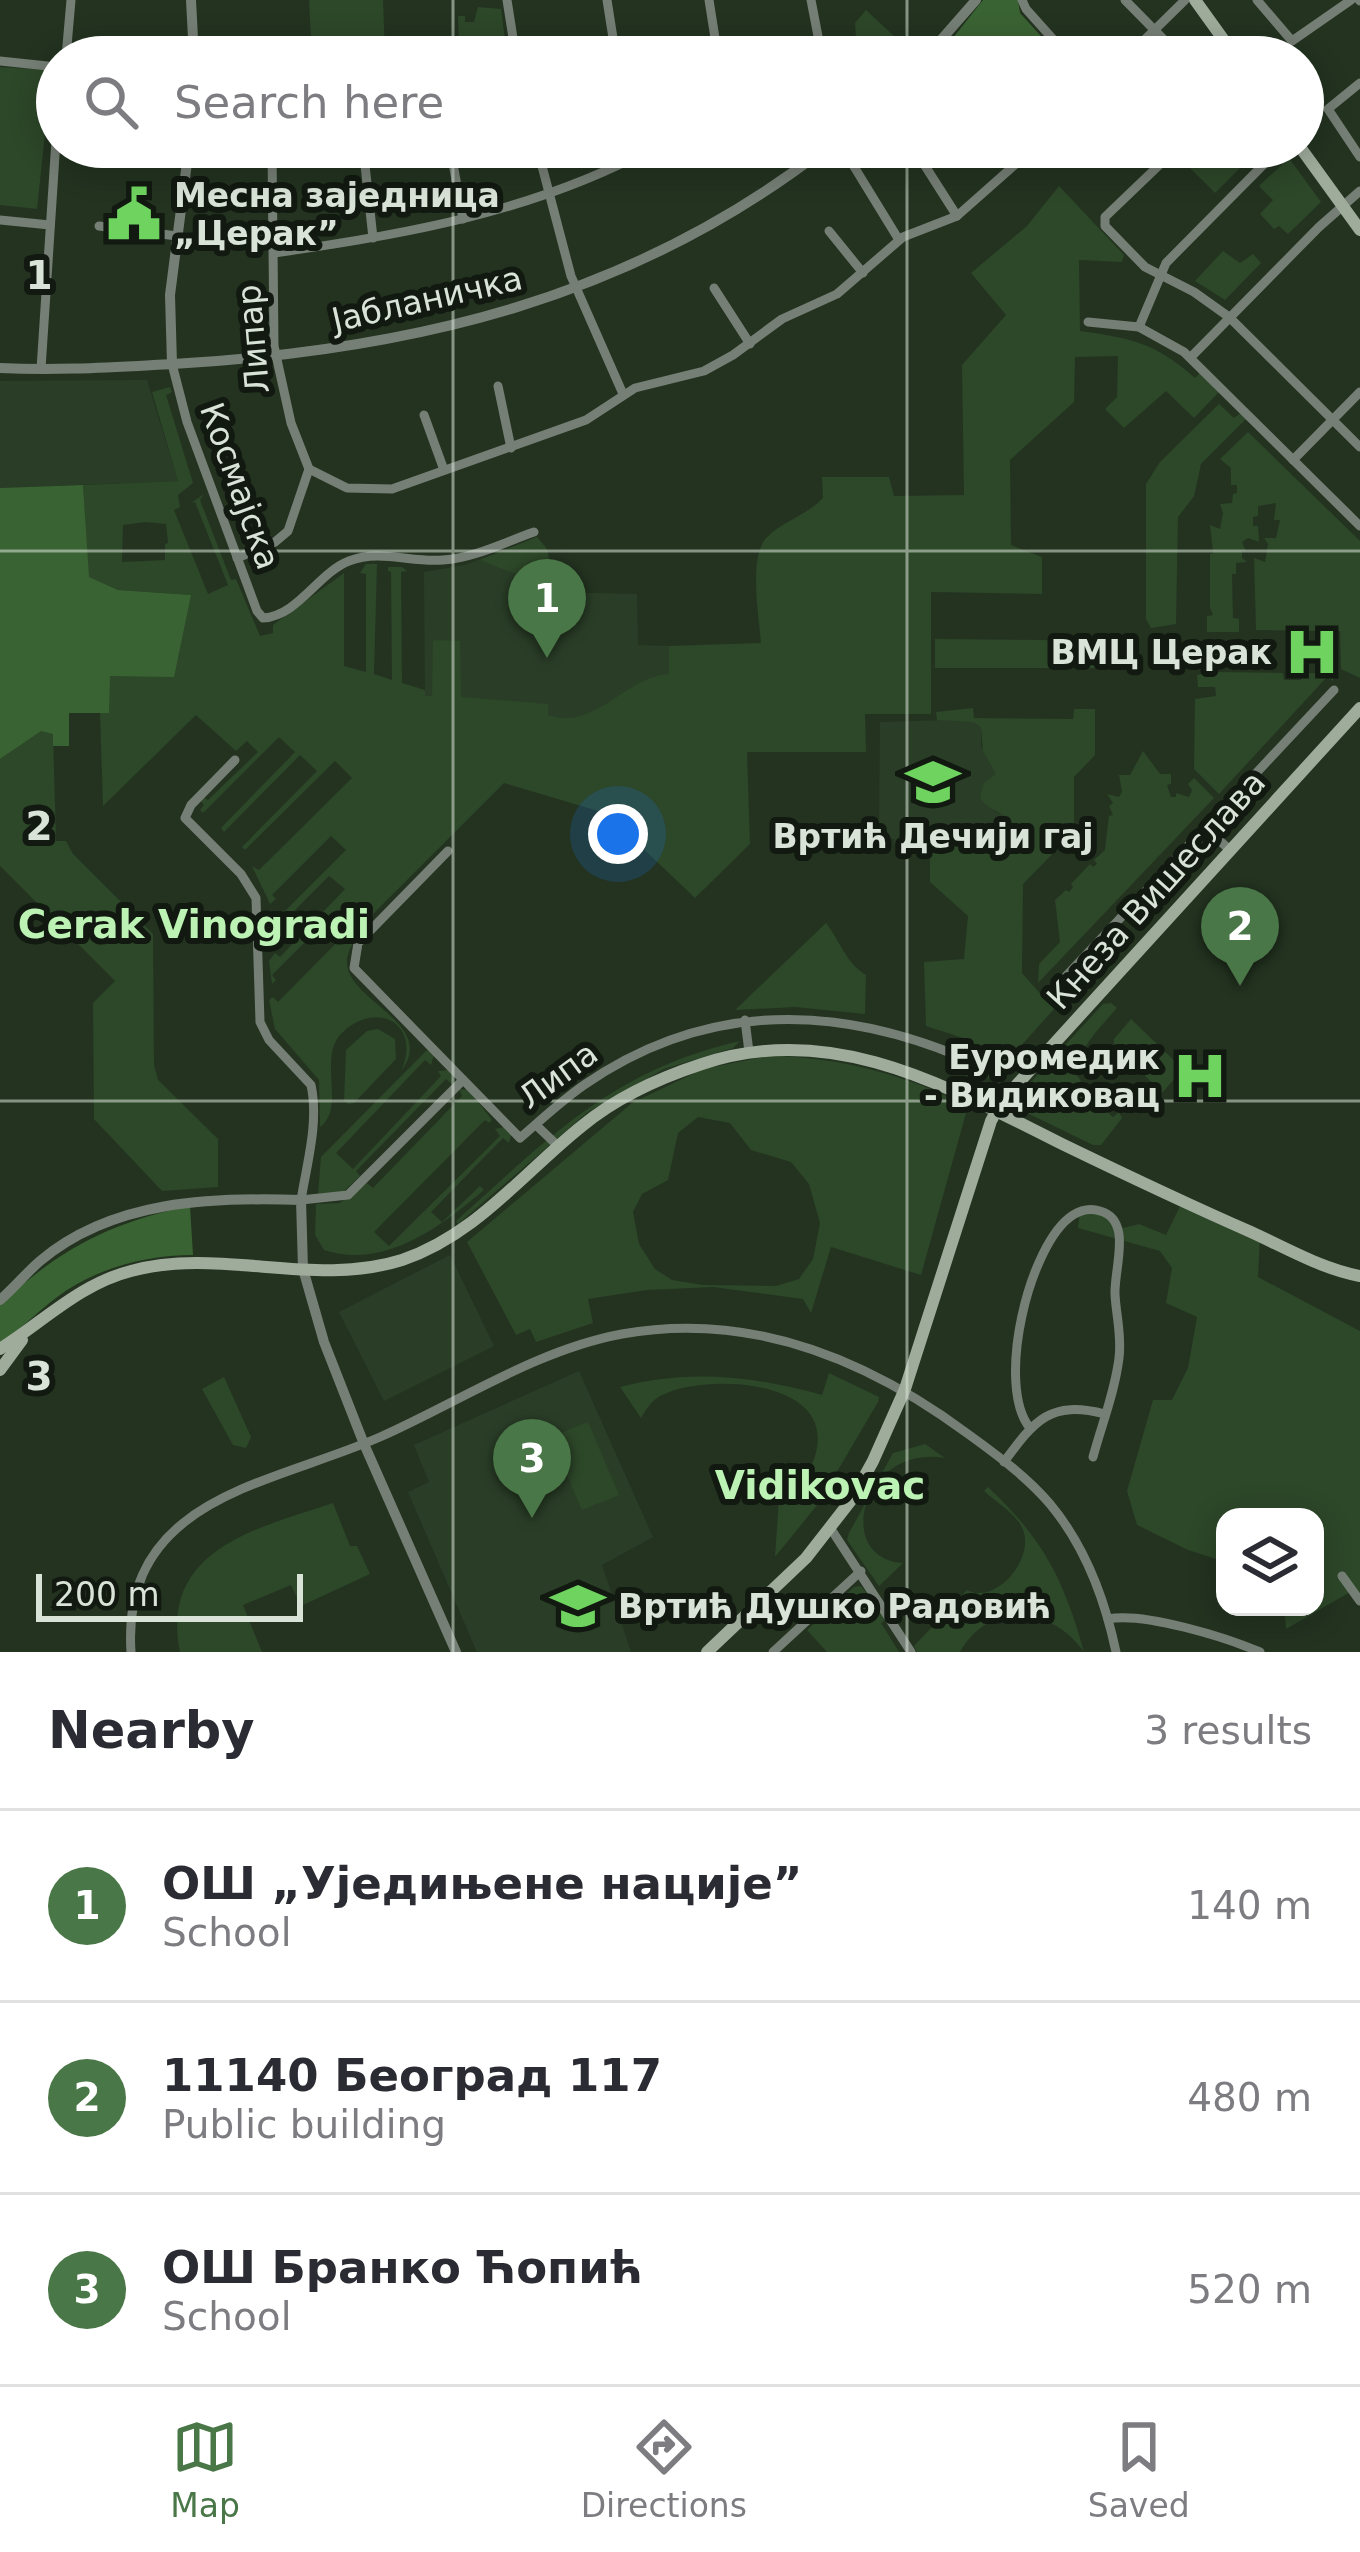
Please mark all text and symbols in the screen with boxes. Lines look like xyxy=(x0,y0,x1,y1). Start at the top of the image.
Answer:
search box xyxy=(36,36,1324,168)
icon: search xyxy=(78,69,144,135)
text: Search here xyxy=(174,76,444,129)
place label: Месна заједница „Церак” xyxy=(174,176,500,253)
public building icon: Месна заједница „Церак” xyxy=(105,185,163,243)
text: 1 xyxy=(25,253,53,298)
street label: Јабланичка xyxy=(326,258,526,340)
street label: Липар xyxy=(229,283,277,395)
street label: Космајска xyxy=(192,397,288,575)
pin: 1 xyxy=(508,559,586,658)
hospital icon: ВМЦ Церак xyxy=(1283,623,1341,681)
place label: ВМЦ Церак xyxy=(1051,633,1272,672)
school or university icon: Вртић Дечији гај xyxy=(904,753,962,811)
street label: Кнеза Вишеслава xyxy=(1039,763,1273,1017)
text: 2 xyxy=(25,804,53,849)
your location xyxy=(588,804,648,864)
place label: Вртић Дечији гај xyxy=(772,817,1094,856)
pin: 2 xyxy=(1201,887,1279,986)
district label: Cerak Vinogradi xyxy=(18,902,370,947)
street label: Липа xyxy=(511,1033,605,1117)
place label: Еуромедик - Видиковац xyxy=(924,1038,1160,1115)
hospital icon: Еуромедик - Видиковац xyxy=(1171,1047,1229,1105)
text: 3 xyxy=(25,1354,53,1399)
pin: 3 xyxy=(493,1419,571,1518)
district label: Vidikovac xyxy=(715,1463,925,1508)
map controls xyxy=(1216,1508,1324,1616)
button: layers xyxy=(1216,1508,1324,1616)
scale bar xyxy=(36,1568,303,1621)
text: 200 m xyxy=(54,1575,160,1614)
school or university icon: Вртић Душко Радовић xyxy=(549,1577,607,1635)
place label: Вртић Душко Радовић xyxy=(618,1587,1051,1626)
text: Nearby xyxy=(48,1701,255,1760)
text: 3 results xyxy=(1144,1708,1312,1753)
text: ОШ „Уједињене нације” xyxy=(162,1857,802,1910)
text: 1 xyxy=(73,1883,101,1928)
text: 140 m xyxy=(1187,1883,1312,1928)
text: School xyxy=(162,1910,291,1955)
text: 11140 Београд 117 xyxy=(162,2049,662,2102)
text: 2 xyxy=(73,2075,101,2120)
text: 480 m xyxy=(1187,2075,1312,2120)
text: Public building xyxy=(162,2102,446,2147)
text: ОШ Бранко Ћопић xyxy=(162,2241,643,2294)
text: 3 xyxy=(73,2267,101,2312)
text: 520 m xyxy=(1187,2267,1312,2312)
text: School xyxy=(162,2294,291,2339)
tab: Map xyxy=(170,2414,240,2525)
tab: Directions xyxy=(581,2414,747,2525)
tab: Saved xyxy=(1088,2414,1190,2525)

